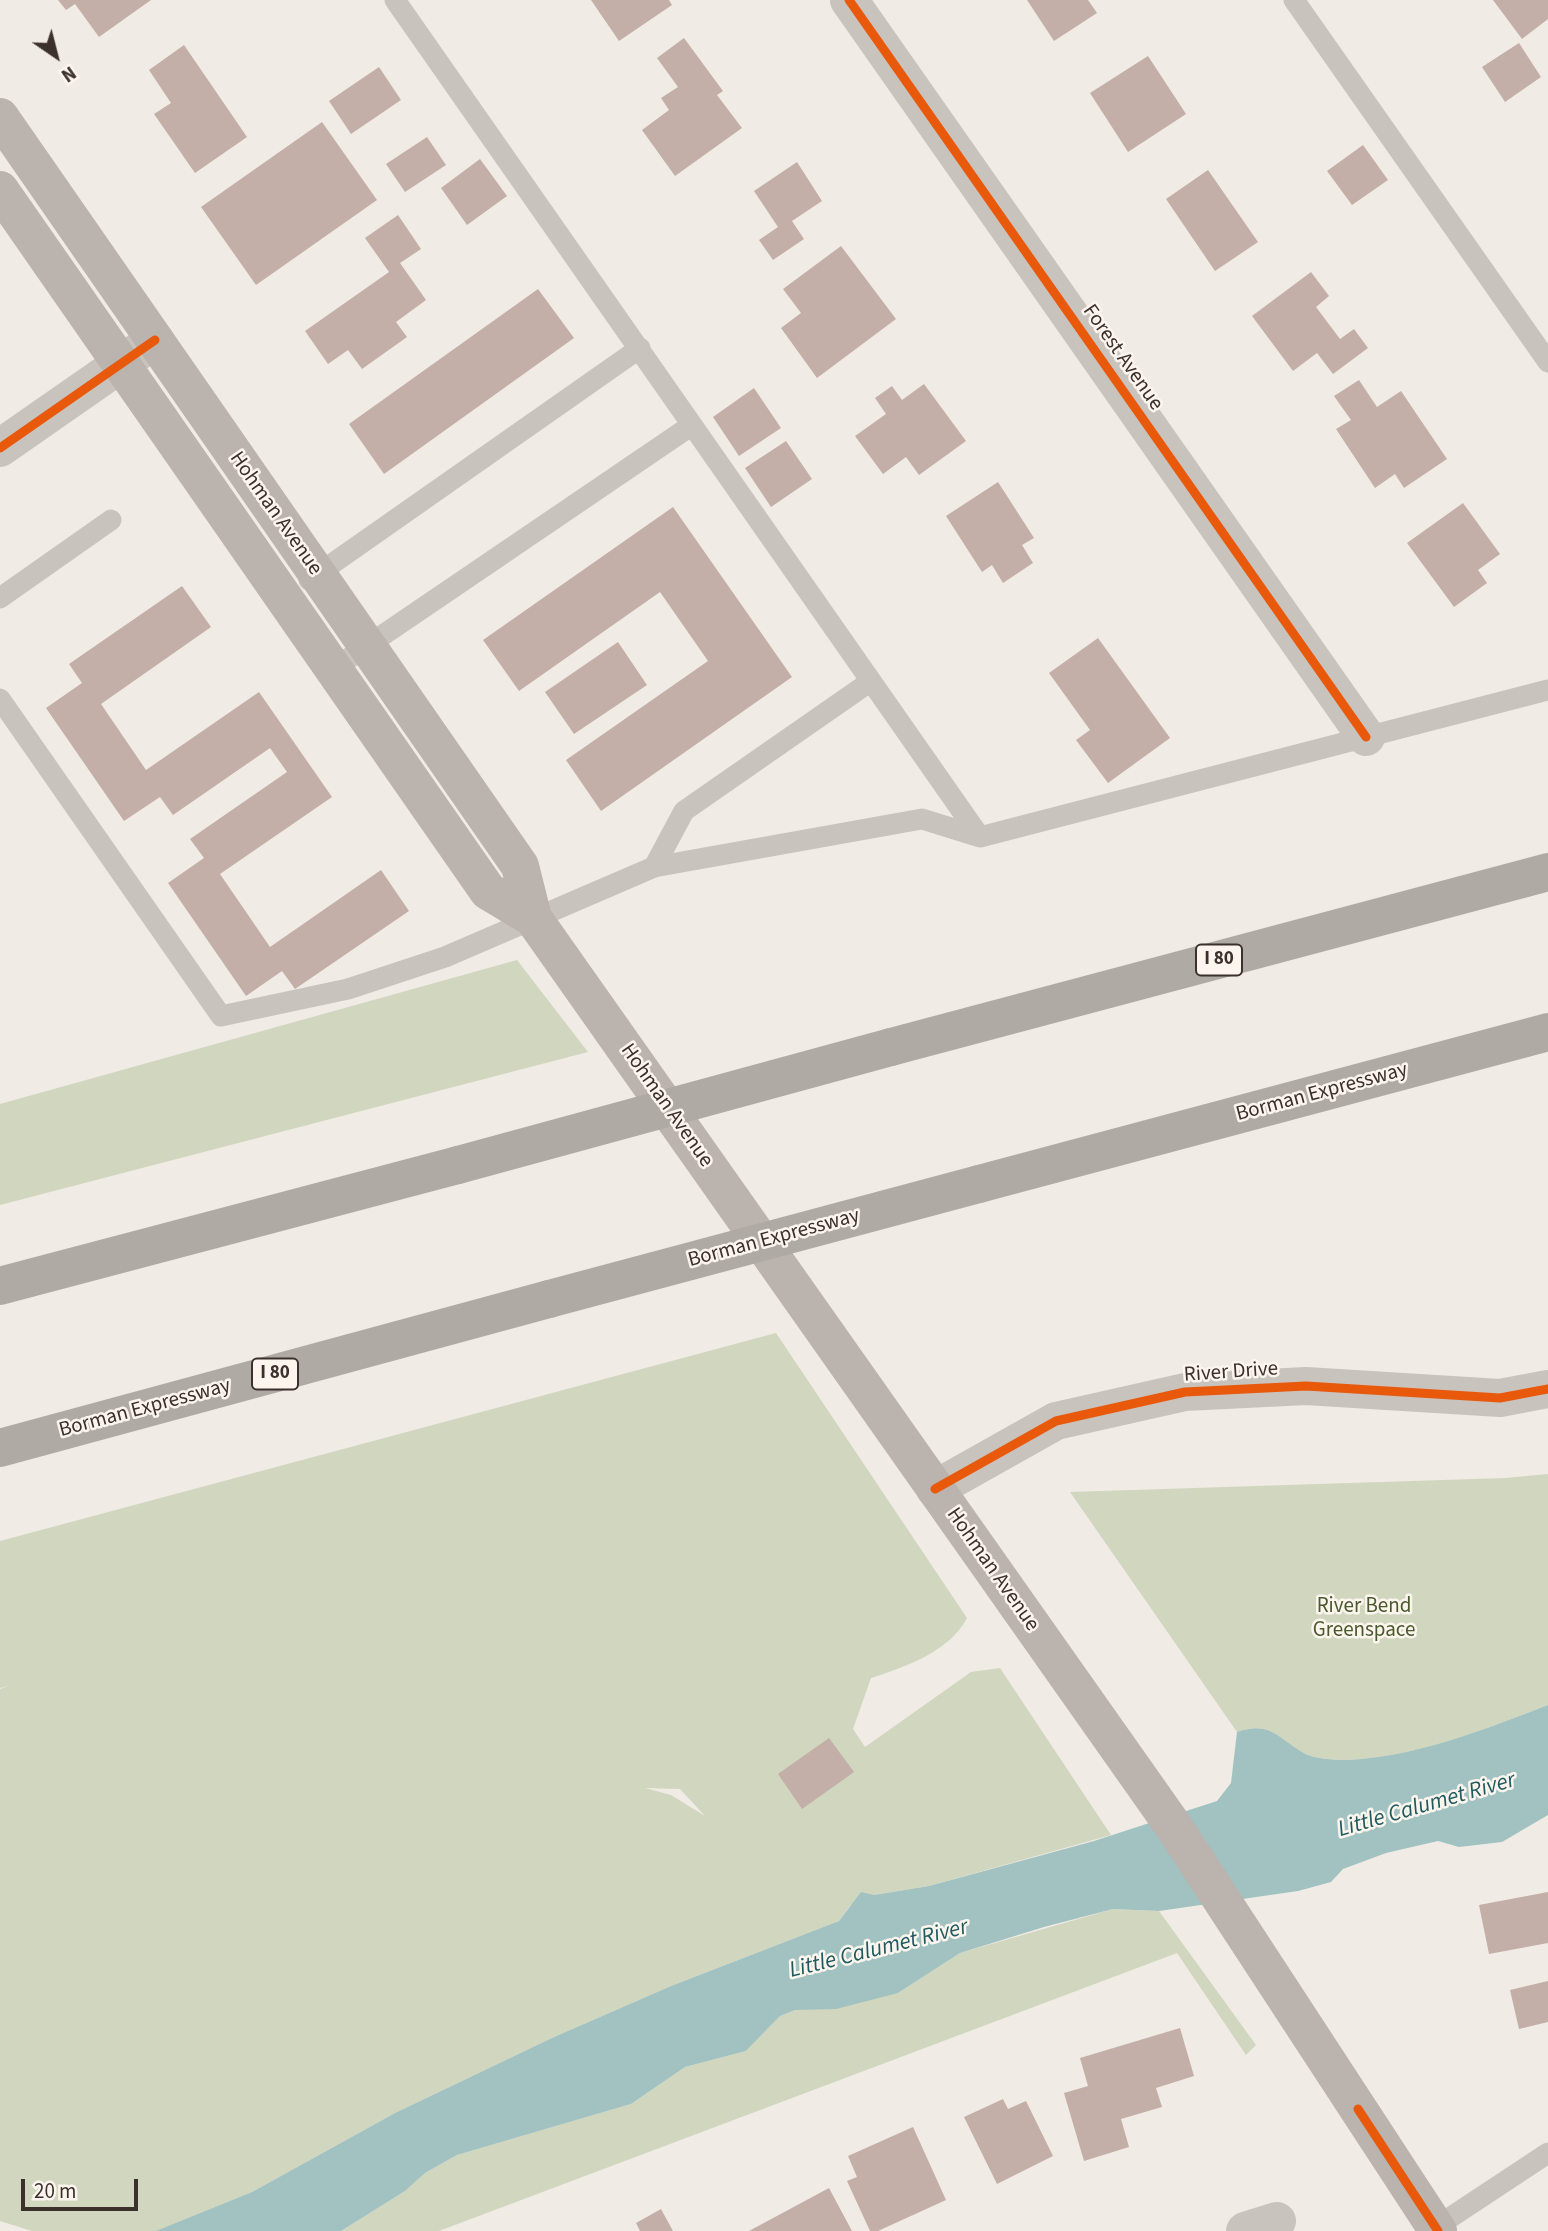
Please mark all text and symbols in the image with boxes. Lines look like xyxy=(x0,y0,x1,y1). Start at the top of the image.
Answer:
north arrow xyxy=(21,21,91,91)
text: N xyxy=(55,59,81,88)
street label: Forest Avenue xyxy=(1076,300,1168,416)
street label: Hohman Avenue xyxy=(223,447,327,581)
road number: I 80 xyxy=(1196,944,1242,976)
street label: Hohman Avenue xyxy=(614,1039,718,1173)
street label: Borman Expressway xyxy=(1233,1058,1411,1128)
street label: Borman Expressway xyxy=(685,1204,863,1274)
street label: River Drive xyxy=(1183,1357,1279,1389)
road number: I 80 xyxy=(252,1358,298,1390)
street label: Borman Expressway xyxy=(56,1374,234,1444)
street label: Hohman Avenue xyxy=(940,1503,1044,1637)
park label: River Bend Greenspace xyxy=(1313,1594,1415,1644)
water label: Little Calumet River xyxy=(1335,1767,1519,1845)
water label: Little Calumet River xyxy=(787,1914,971,1986)
scale bar xyxy=(24,2164,142,2208)
text: 20 m xyxy=(34,2176,76,2206)

